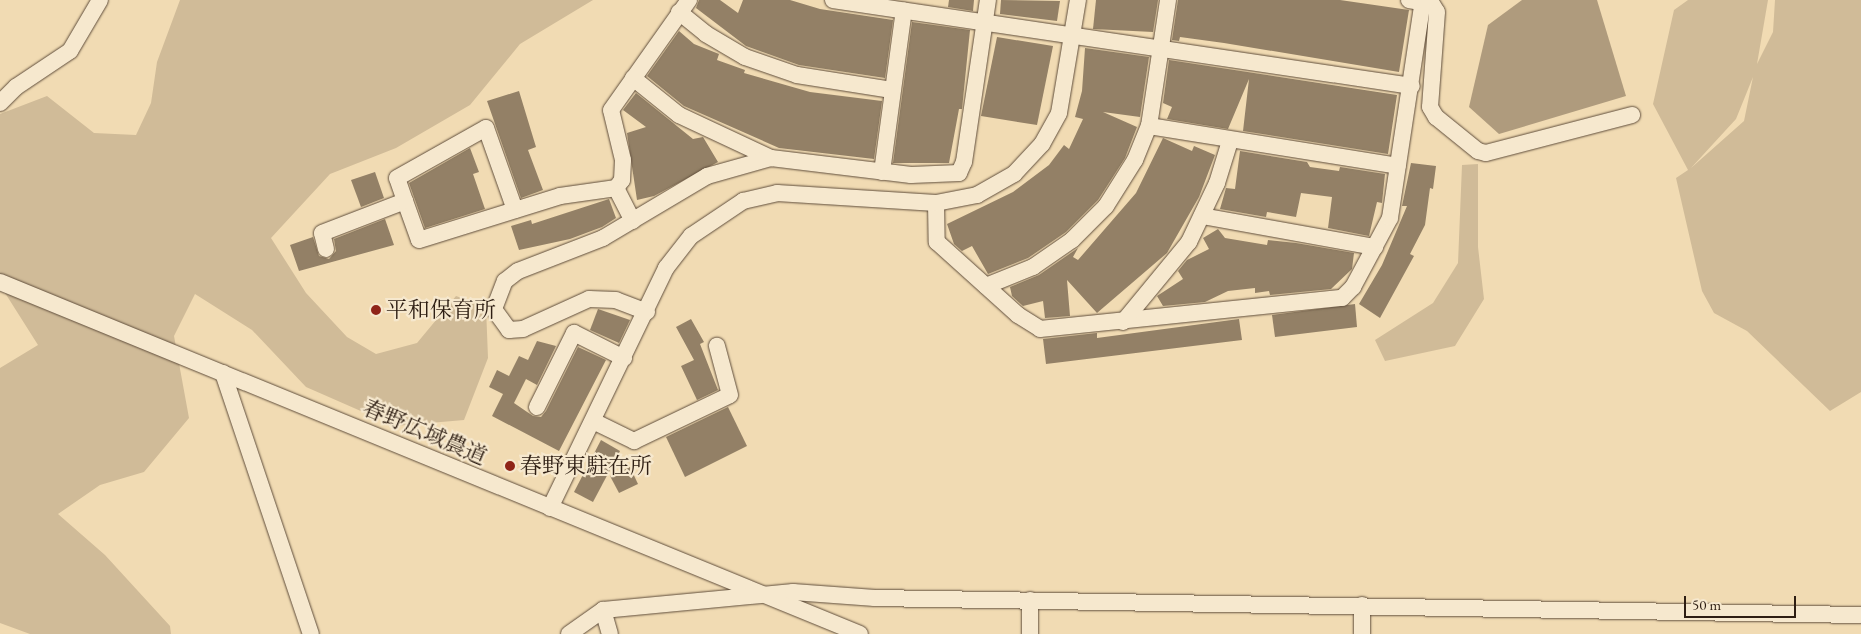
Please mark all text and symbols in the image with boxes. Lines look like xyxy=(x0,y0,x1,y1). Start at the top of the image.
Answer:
place label: 平和保育所 xyxy=(386,297,496,323)
marker: 平和保育所 xyxy=(370,304,382,316)
street label: 春野広域農道 xyxy=(359,394,491,470)
place label: 春野東駐在所 xyxy=(520,453,652,479)
marker: 春野東駐在所 xyxy=(504,460,516,472)
scale bar xyxy=(1686,586,1798,618)
text: 50 m xyxy=(1692,595,1721,614)

